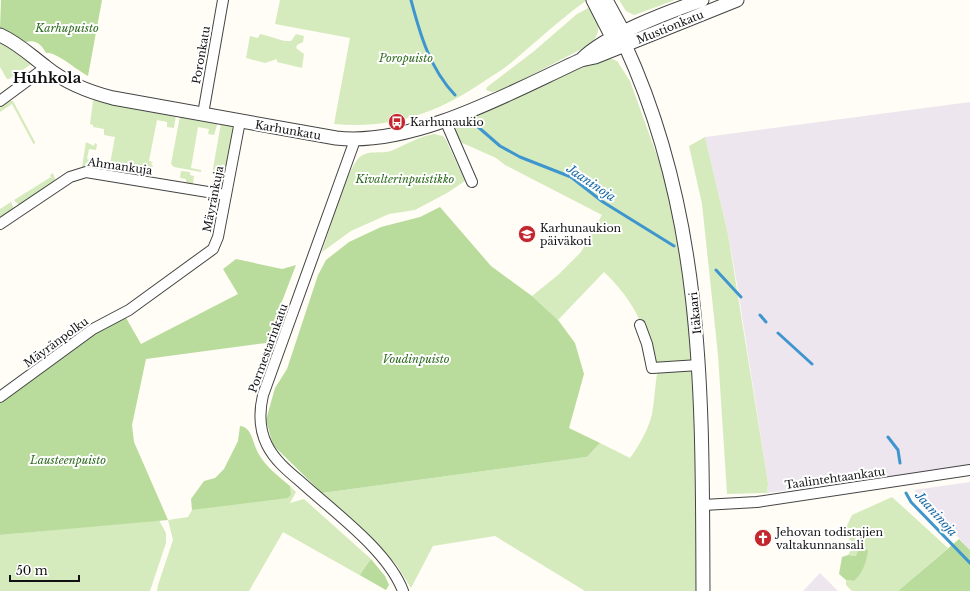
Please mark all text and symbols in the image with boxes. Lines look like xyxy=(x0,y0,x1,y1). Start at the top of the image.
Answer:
street label: Mustionkatu xyxy=(634,7,706,47)
park label: Karhupuisto xyxy=(34,21,99,35)
street label: Poronkatu xyxy=(189,24,213,85)
park label: Poropuisto xyxy=(378,51,433,65)
district label: Huhkola xyxy=(13,68,82,87)
bus stop icon: Karhunaukio xyxy=(387,112,407,132)
place label: Karhunaukio xyxy=(410,115,484,129)
street label: Karhunkatu xyxy=(254,117,323,143)
street label: Ahmankuja xyxy=(86,154,154,178)
water label: Jaaninoja xyxy=(563,160,619,204)
street label: Mäyränkuja xyxy=(200,164,226,233)
park label: Kivalterinpuistikko xyxy=(355,172,455,186)
place label: Karhunaukion päiväkoti xyxy=(540,221,622,248)
school or university icon: Karhunaukion päiväkoti xyxy=(517,224,537,244)
street label: Itäkaari xyxy=(686,291,704,335)
street label: Pormestarinkatu xyxy=(245,301,291,395)
street label: Mäyränpolku xyxy=(21,314,91,370)
park label: Voudinpuisto xyxy=(383,352,450,366)
park label: Lausteenpuisto xyxy=(29,453,106,467)
street label: Taalintehtaankatu xyxy=(784,464,887,492)
water label: Jaaninoja xyxy=(912,487,961,539)
place label: Jehovan todistajien valtakunnansali xyxy=(774,525,884,552)
church icon: Jehovan todistajien valtakunnansali xyxy=(753,528,773,548)
scale bar xyxy=(10,557,79,583)
text: 50 m xyxy=(16,563,48,578)

